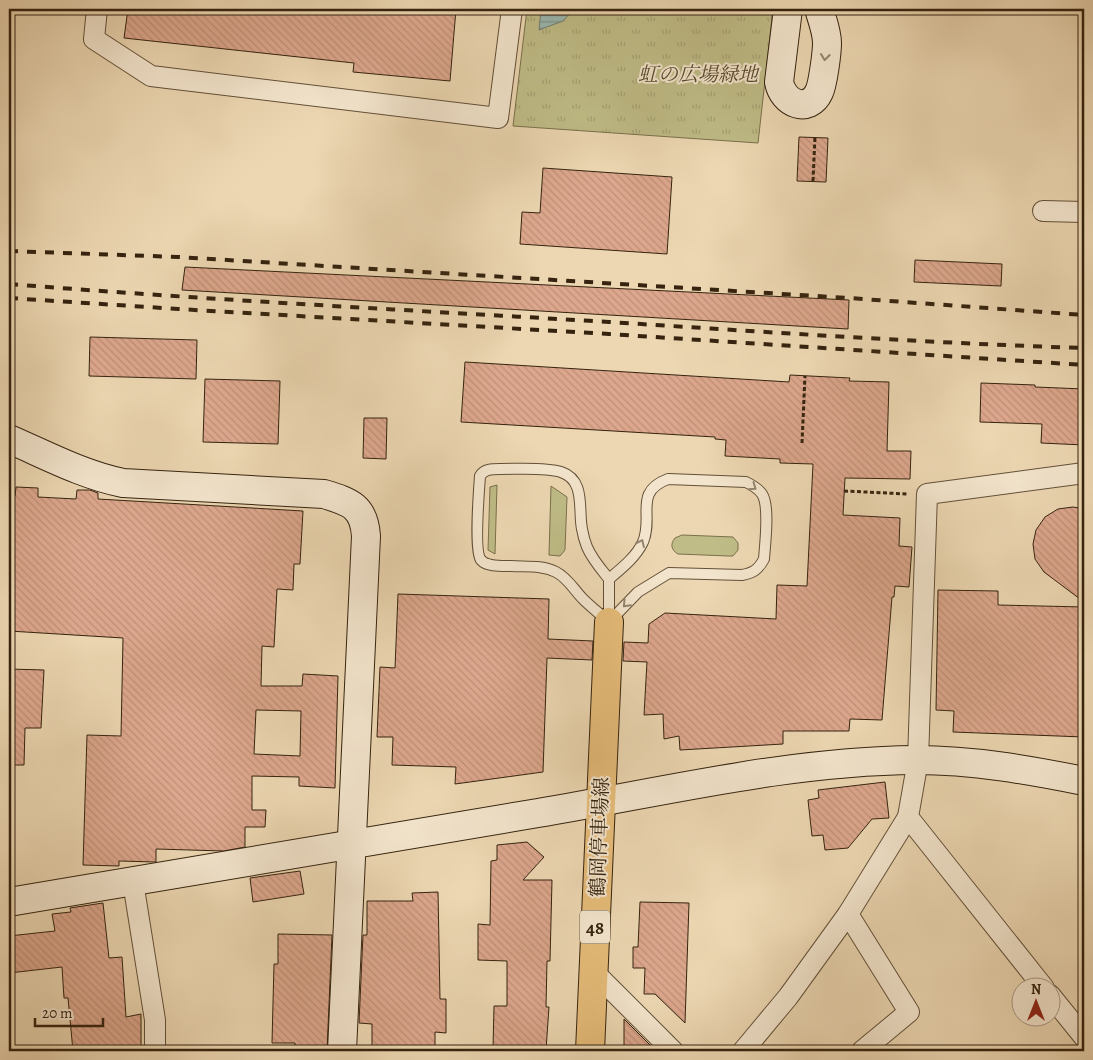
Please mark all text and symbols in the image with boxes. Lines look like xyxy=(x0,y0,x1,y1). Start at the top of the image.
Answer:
one-way arrow xyxy=(820,53,831,61)
park label: 虹の広場緑地 xyxy=(638,61,760,88)
one-way arrow xyxy=(747,481,757,490)
one-way arrow xyxy=(635,539,646,548)
one-way arrow xyxy=(623,598,632,607)
street label: 鶴岡停車場線 xyxy=(584,777,615,897)
road number: 48 xyxy=(580,910,610,944)
north arrow xyxy=(1010,978,1060,1028)
text: N xyxy=(1031,980,1041,999)
scale bar xyxy=(35,995,102,1027)
text: 20 m xyxy=(42,1003,73,1023)

